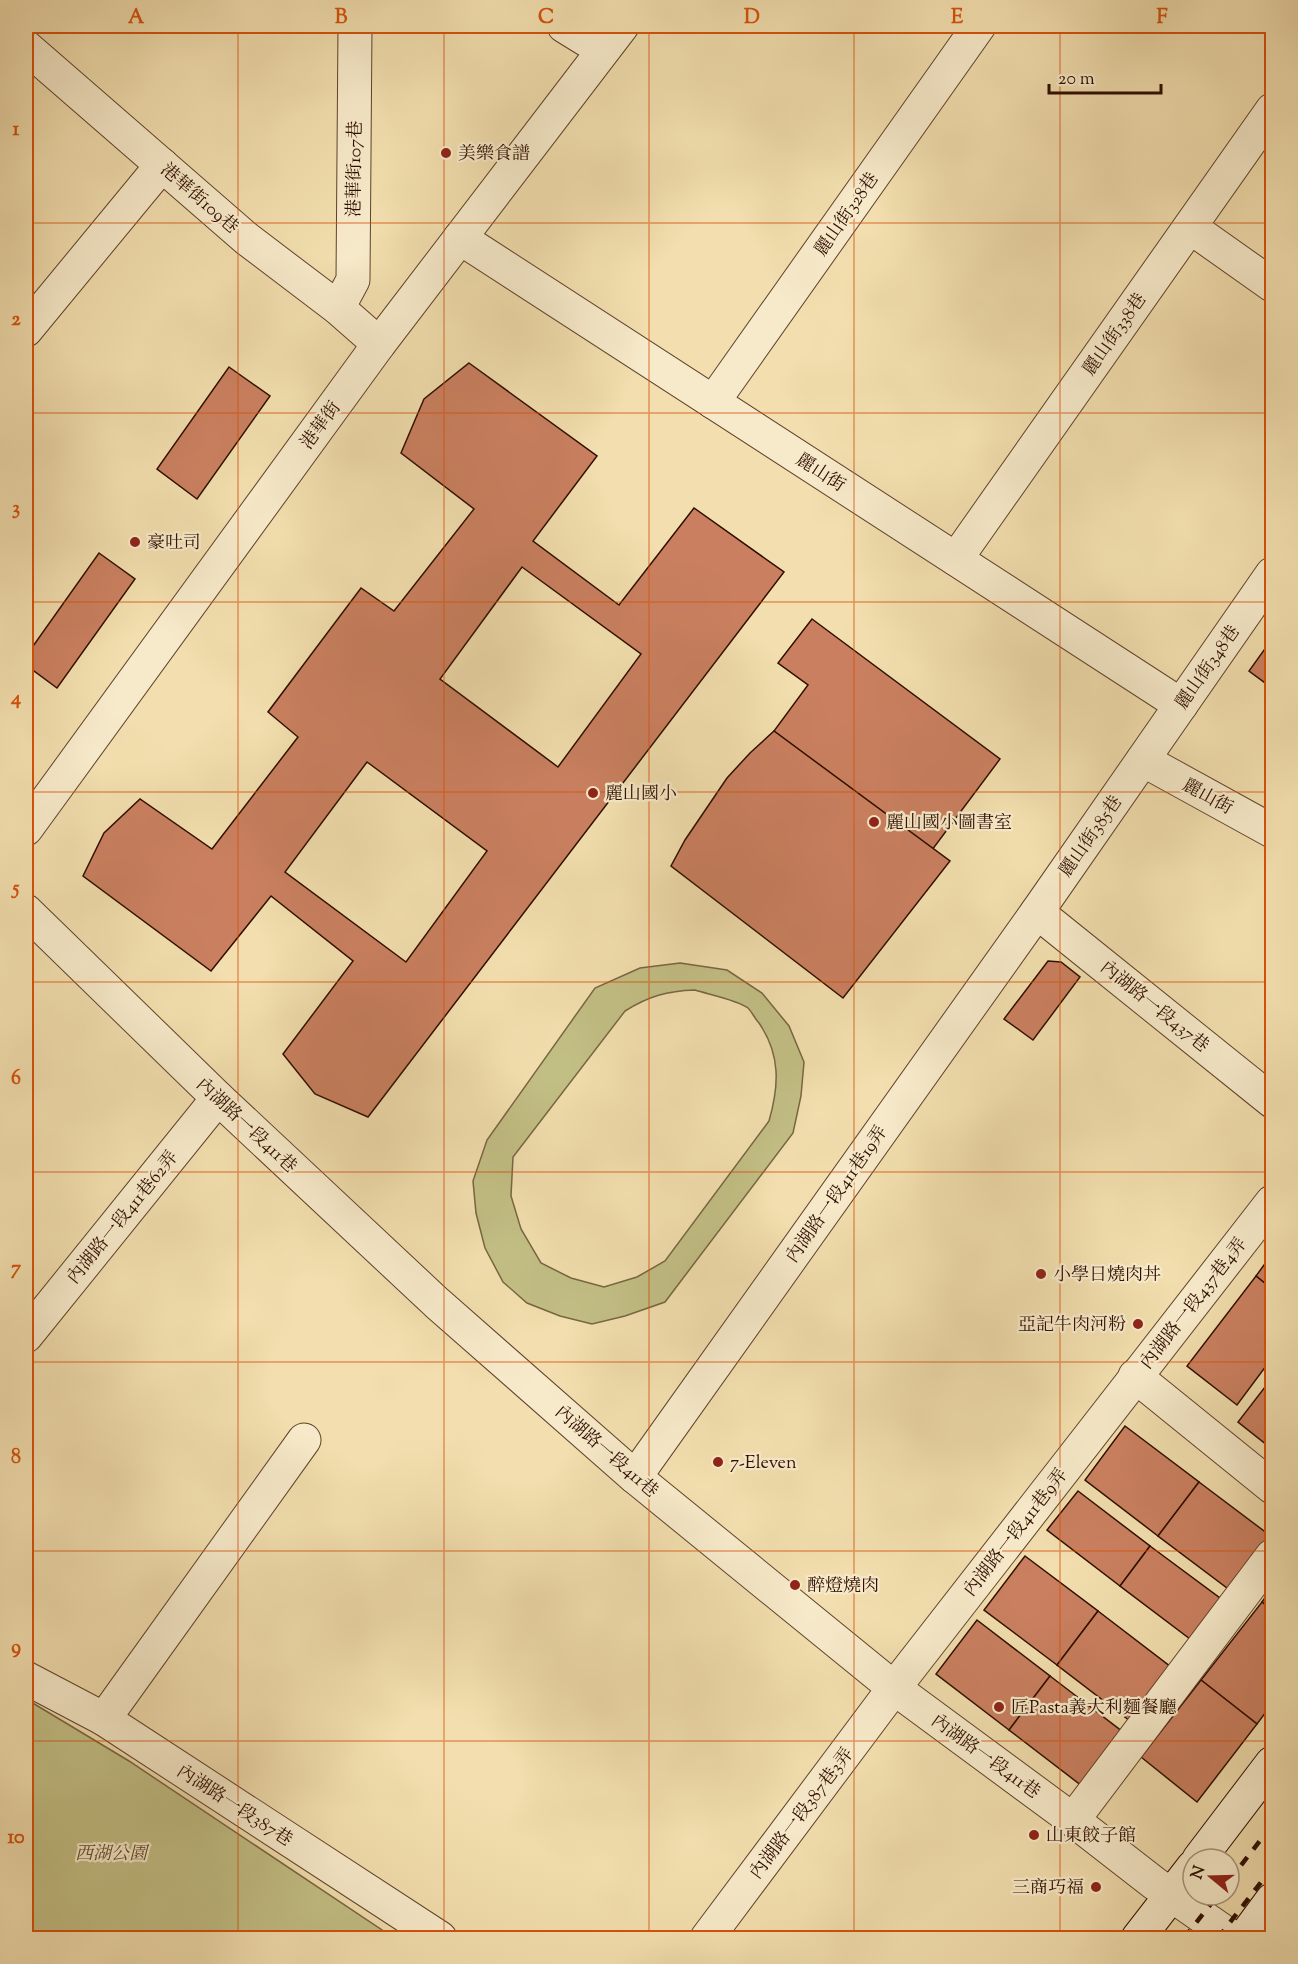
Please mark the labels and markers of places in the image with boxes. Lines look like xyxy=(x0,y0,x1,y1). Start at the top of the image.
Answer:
place label: 美樂食譜 xyxy=(458,142,530,168)
marker: 美樂食譜 xyxy=(439,146,453,160)
place label: 豪吐司 xyxy=(147,531,201,557)
marker: 豪吐司 xyxy=(128,535,142,549)
place label: 麗山國小 xyxy=(605,782,677,808)
marker: 麗山國小 xyxy=(586,786,600,800)
place label: 麗山國小圖書室 xyxy=(886,811,1012,837)
marker: 麗山國小圖書室 xyxy=(867,815,881,829)
place label: 小學日燒肉丼 xyxy=(1053,1263,1161,1289)
marker: 小學日燒肉丼 xyxy=(1034,1267,1048,1281)
place label: 亞記牛肉河粉 xyxy=(1018,1313,1126,1339)
marker: 亞記牛肉河粉 xyxy=(1131,1317,1145,1331)
place label: 7-Eleven xyxy=(730,1451,797,1477)
marker: 7-Eleven xyxy=(711,1455,725,1469)
place label: 醉燈燒肉 xyxy=(807,1574,879,1600)
marker: 醉燈燒肉 xyxy=(788,1578,802,1592)
place label: 匠Pasta義大利麵餐廳 xyxy=(1011,1696,1177,1722)
marker: 匠Pasta義大利麵餐廳 xyxy=(992,1700,1006,1714)
place label: 山東餃子館 xyxy=(1046,1824,1136,1850)
marker: 山東餃子館 xyxy=(1027,1828,1041,1842)
place label: 三商巧福 xyxy=(1012,1876,1084,1902)
marker: 三商巧福 xyxy=(1089,1880,1103,1894)

